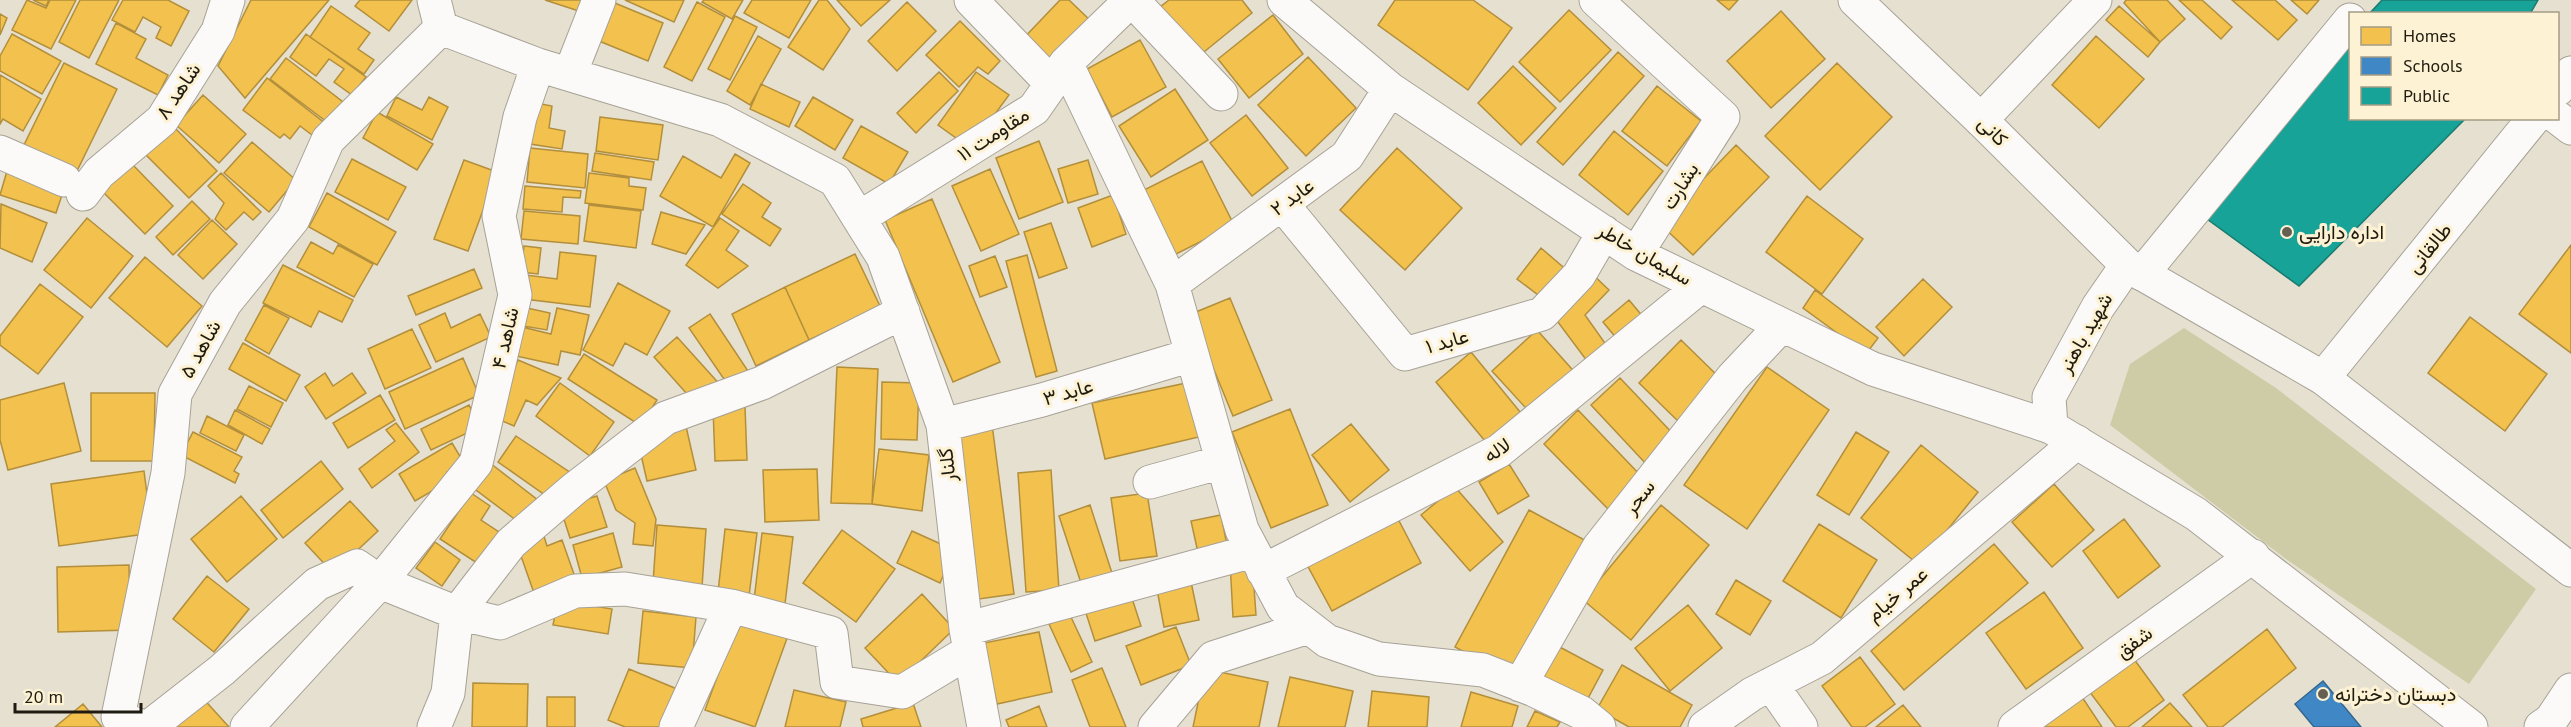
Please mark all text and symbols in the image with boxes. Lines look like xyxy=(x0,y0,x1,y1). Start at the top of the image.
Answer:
legend xyxy=(2349,12,2559,120)
text: Homes xyxy=(2403,24,2456,47)
text: Schools xyxy=(2403,54,2463,77)
street label: شاهد ۸ xyxy=(150,58,206,124)
text: Public xyxy=(2403,84,2450,107)
street label: مقاومت ۱۱ xyxy=(952,101,1034,167)
street label: کانی xyxy=(1972,110,2014,152)
street label: بشارت xyxy=(1656,158,1704,214)
street label: عابد ۲ xyxy=(1265,172,1319,222)
street label: سلیمان خاطر xyxy=(1592,216,1697,291)
street label: طالقانی xyxy=(2401,217,2457,279)
place label: اداره دارایی xyxy=(2299,219,2384,245)
marker: اداره دارایی xyxy=(2280,225,2294,239)
street label: شهید باهنر xyxy=(2051,288,2118,379)
street label: شاهد ۴ xyxy=(485,305,525,371)
street label: شاهد ۵ xyxy=(173,315,227,383)
street label: عابد ۱ xyxy=(1423,323,1471,359)
street label: عابد ۳ xyxy=(1040,373,1096,411)
street label: لاله xyxy=(1478,432,1516,468)
street label: گلنار xyxy=(932,447,962,484)
street label: سحر xyxy=(1617,474,1661,520)
street label: عمر خیام xyxy=(1861,561,1933,627)
street label: شفق xyxy=(2110,620,2158,664)
scale bar xyxy=(15,676,141,714)
place label: دبستان دخترانه xyxy=(2335,681,2456,707)
text: 20 m xyxy=(24,685,63,708)
marker: دبستان دخترانه xyxy=(2316,687,2330,701)

